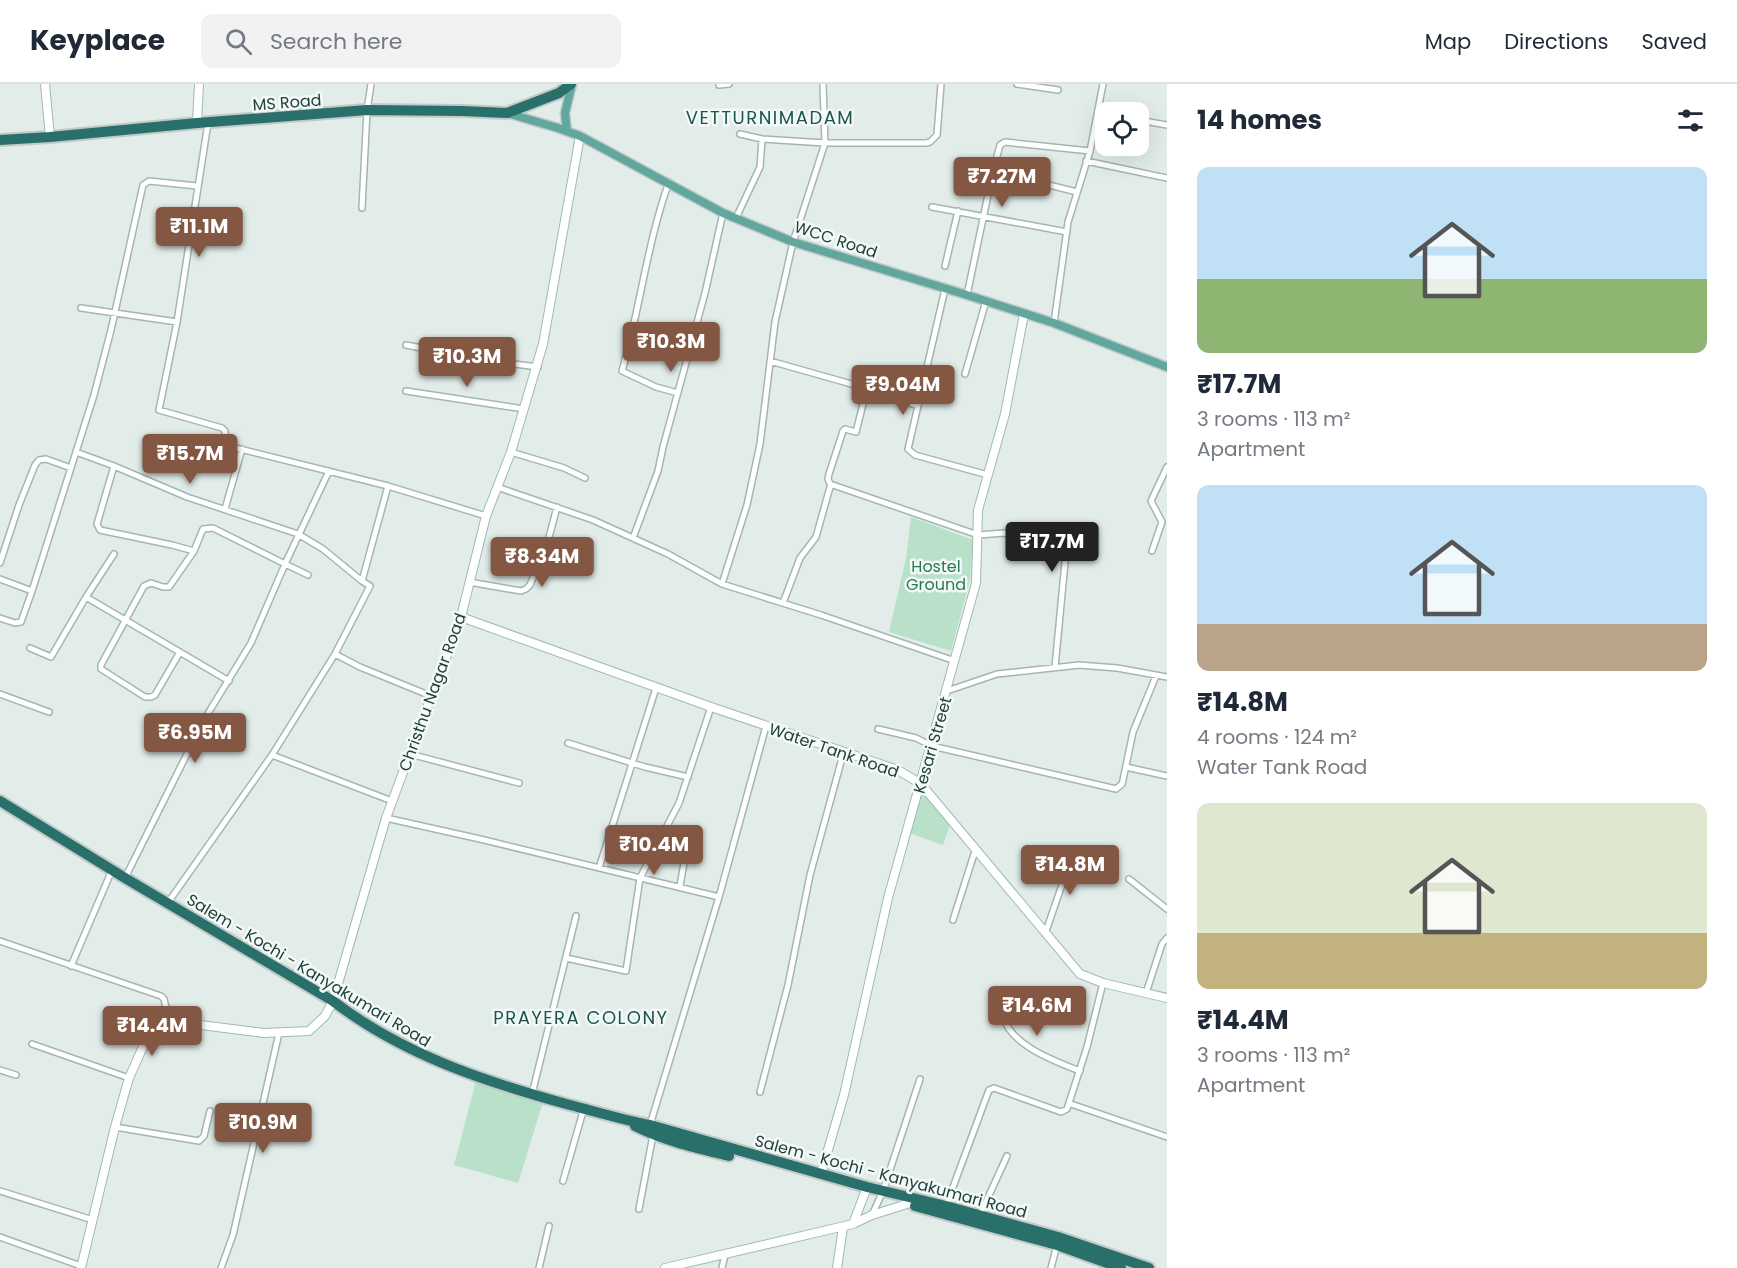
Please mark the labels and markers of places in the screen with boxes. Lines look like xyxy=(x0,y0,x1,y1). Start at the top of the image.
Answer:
pin: ₹7.27M xyxy=(953,157,1051,208)
pin: ₹11.1M xyxy=(150,207,248,258)
pin: ₹10.3M xyxy=(622,322,720,373)
pin: ₹10.3M xyxy=(418,337,516,388)
pin: ₹9.04M xyxy=(854,365,952,416)
pin: ₹15.7M xyxy=(141,434,239,485)
pin: ₹17.7M xyxy=(1003,522,1101,573)
pin: ₹8.34M xyxy=(493,537,591,588)
pin: ₹6.95M xyxy=(146,713,244,764)
pin: ₹10.4M xyxy=(605,825,703,876)
pin: ₹14.8M xyxy=(1021,845,1119,896)
pin: ₹14.6M xyxy=(988,986,1086,1037)
pin: ₹14.4M xyxy=(103,1006,201,1057)
pin: ₹10.9M xyxy=(214,1103,312,1154)

